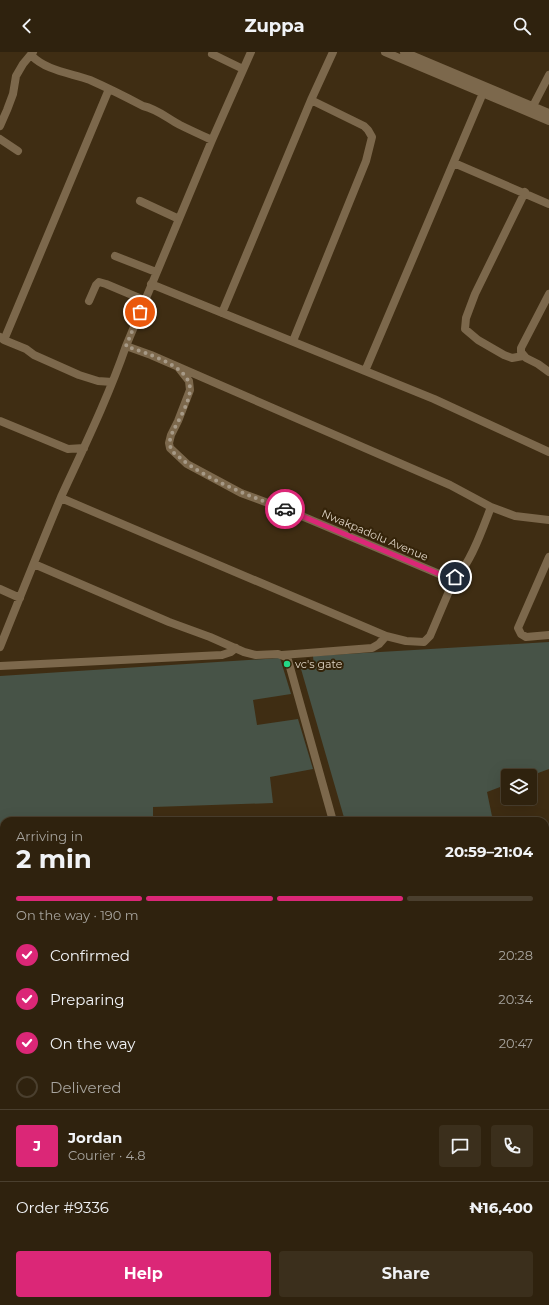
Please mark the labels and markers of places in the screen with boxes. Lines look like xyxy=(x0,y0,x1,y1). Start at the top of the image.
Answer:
pin xyxy=(123,295,157,329)
pin xyxy=(438,560,472,594)
place label: vc's gate xyxy=(295,657,343,671)
marker: vc's gate xyxy=(282,659,292,669)

